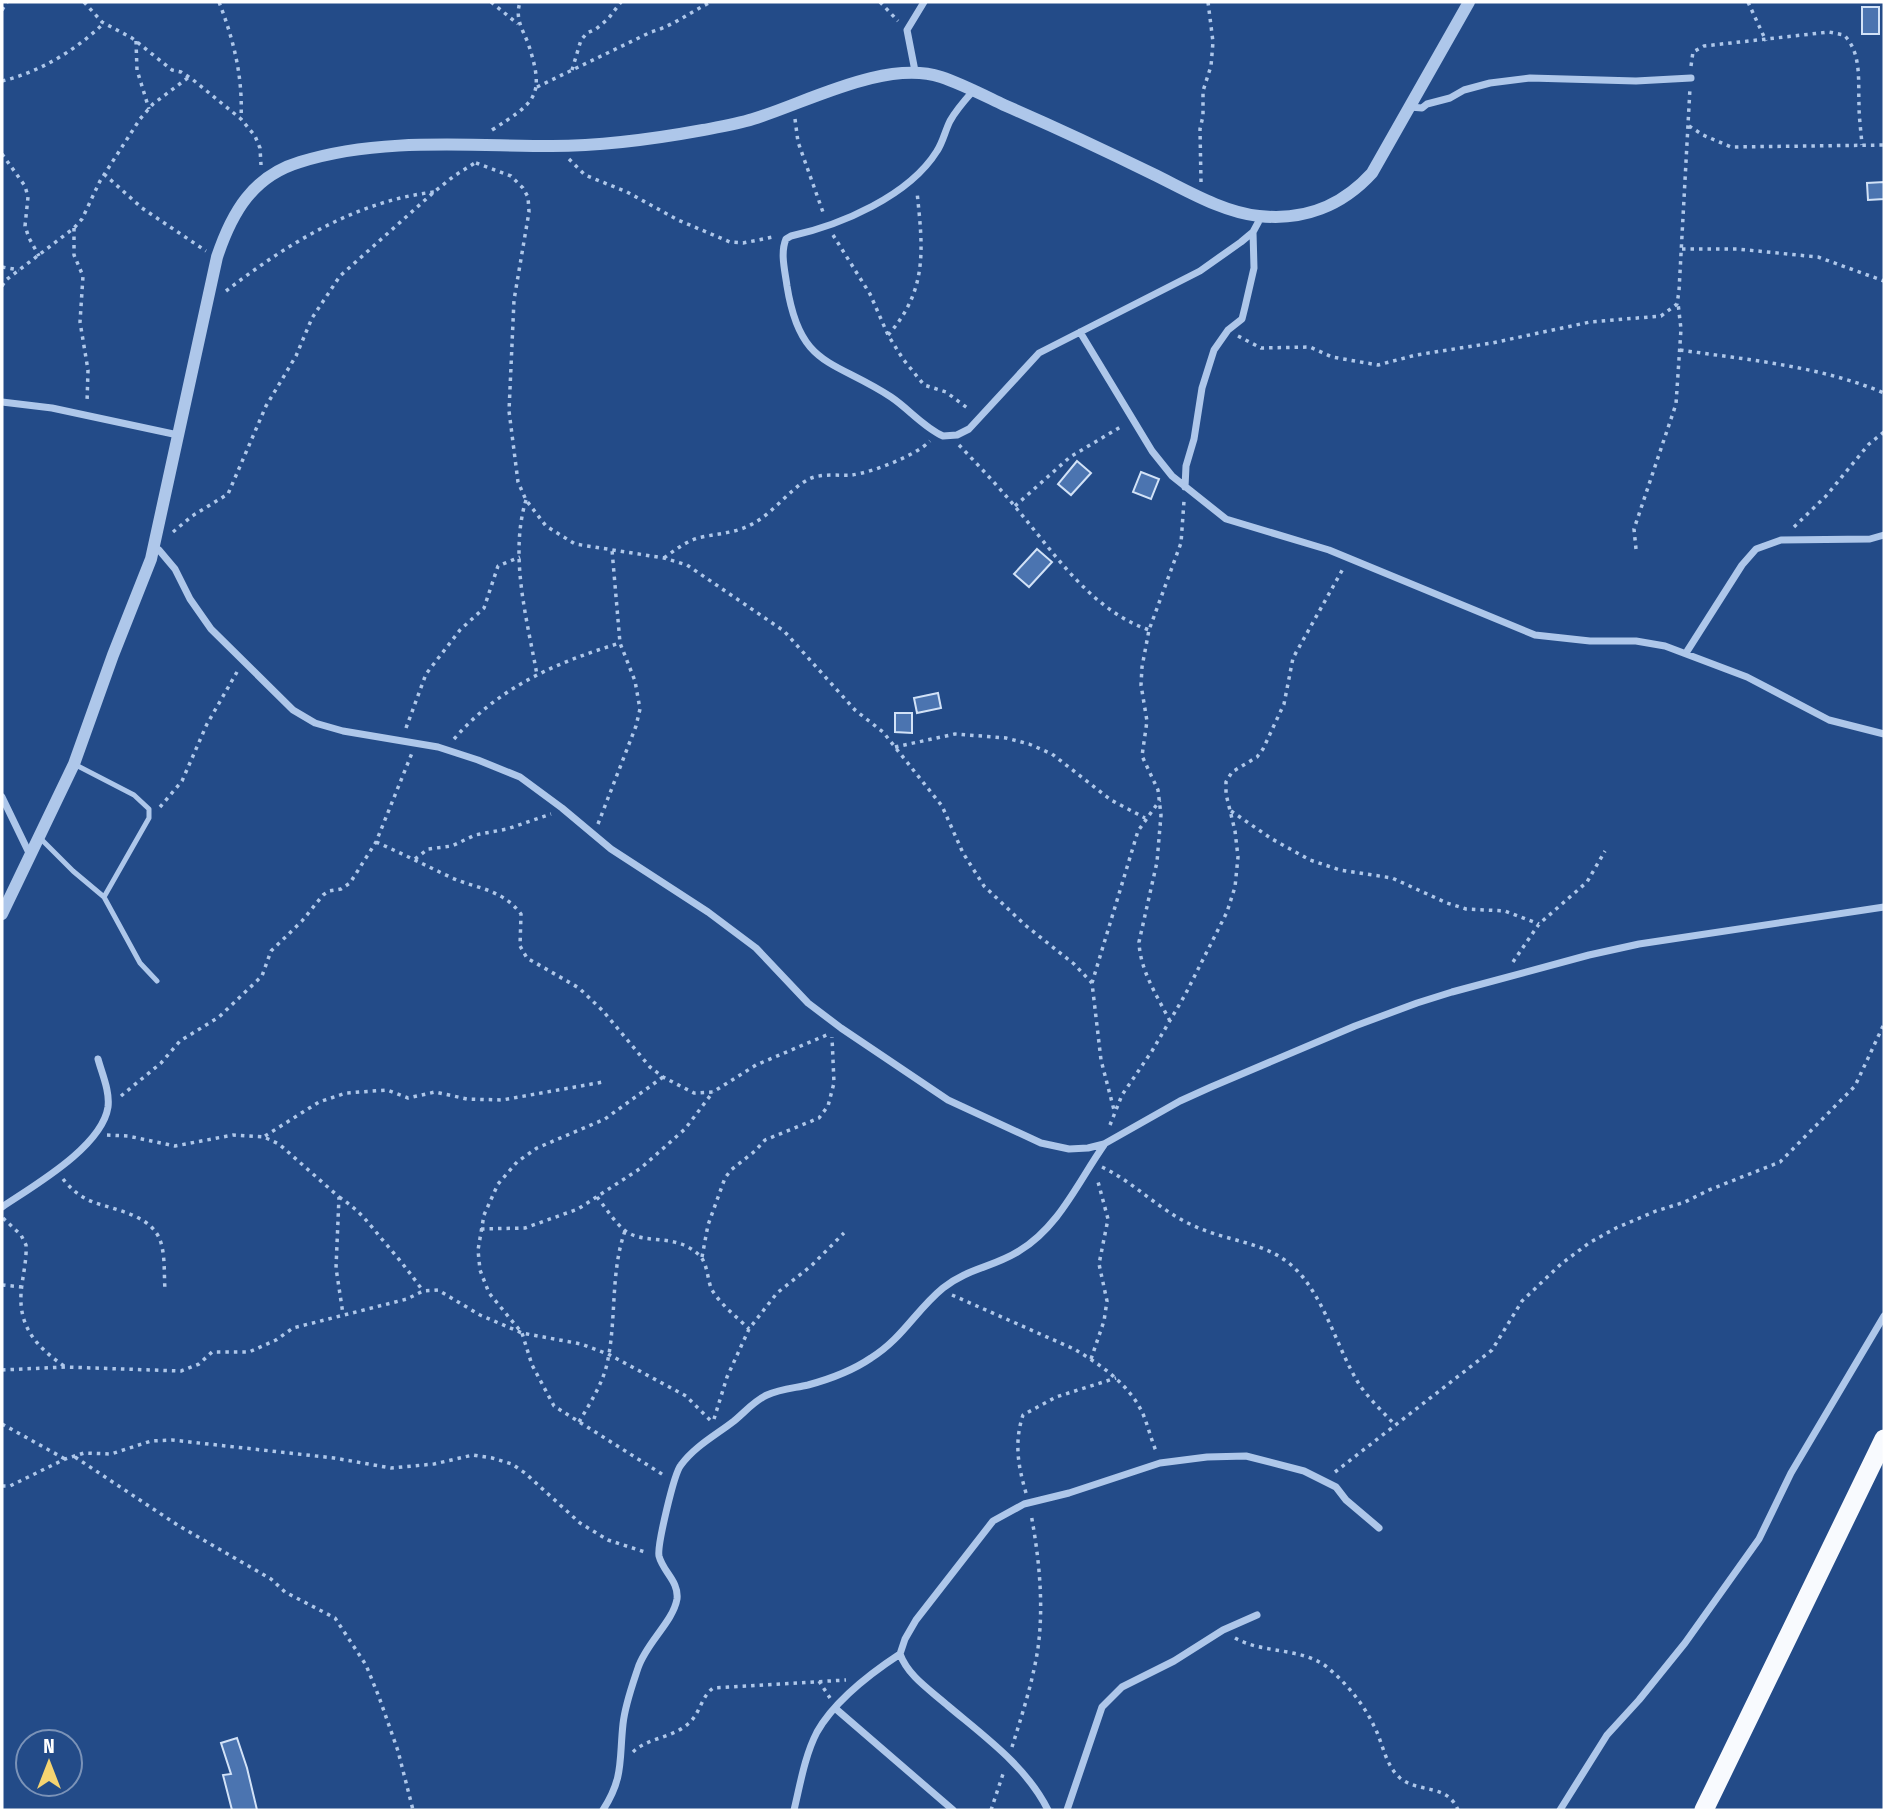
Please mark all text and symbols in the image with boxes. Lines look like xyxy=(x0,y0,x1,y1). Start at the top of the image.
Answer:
north arrow xyxy=(14,1728,84,1798)
text: N xyxy=(43,1735,55,1758)

